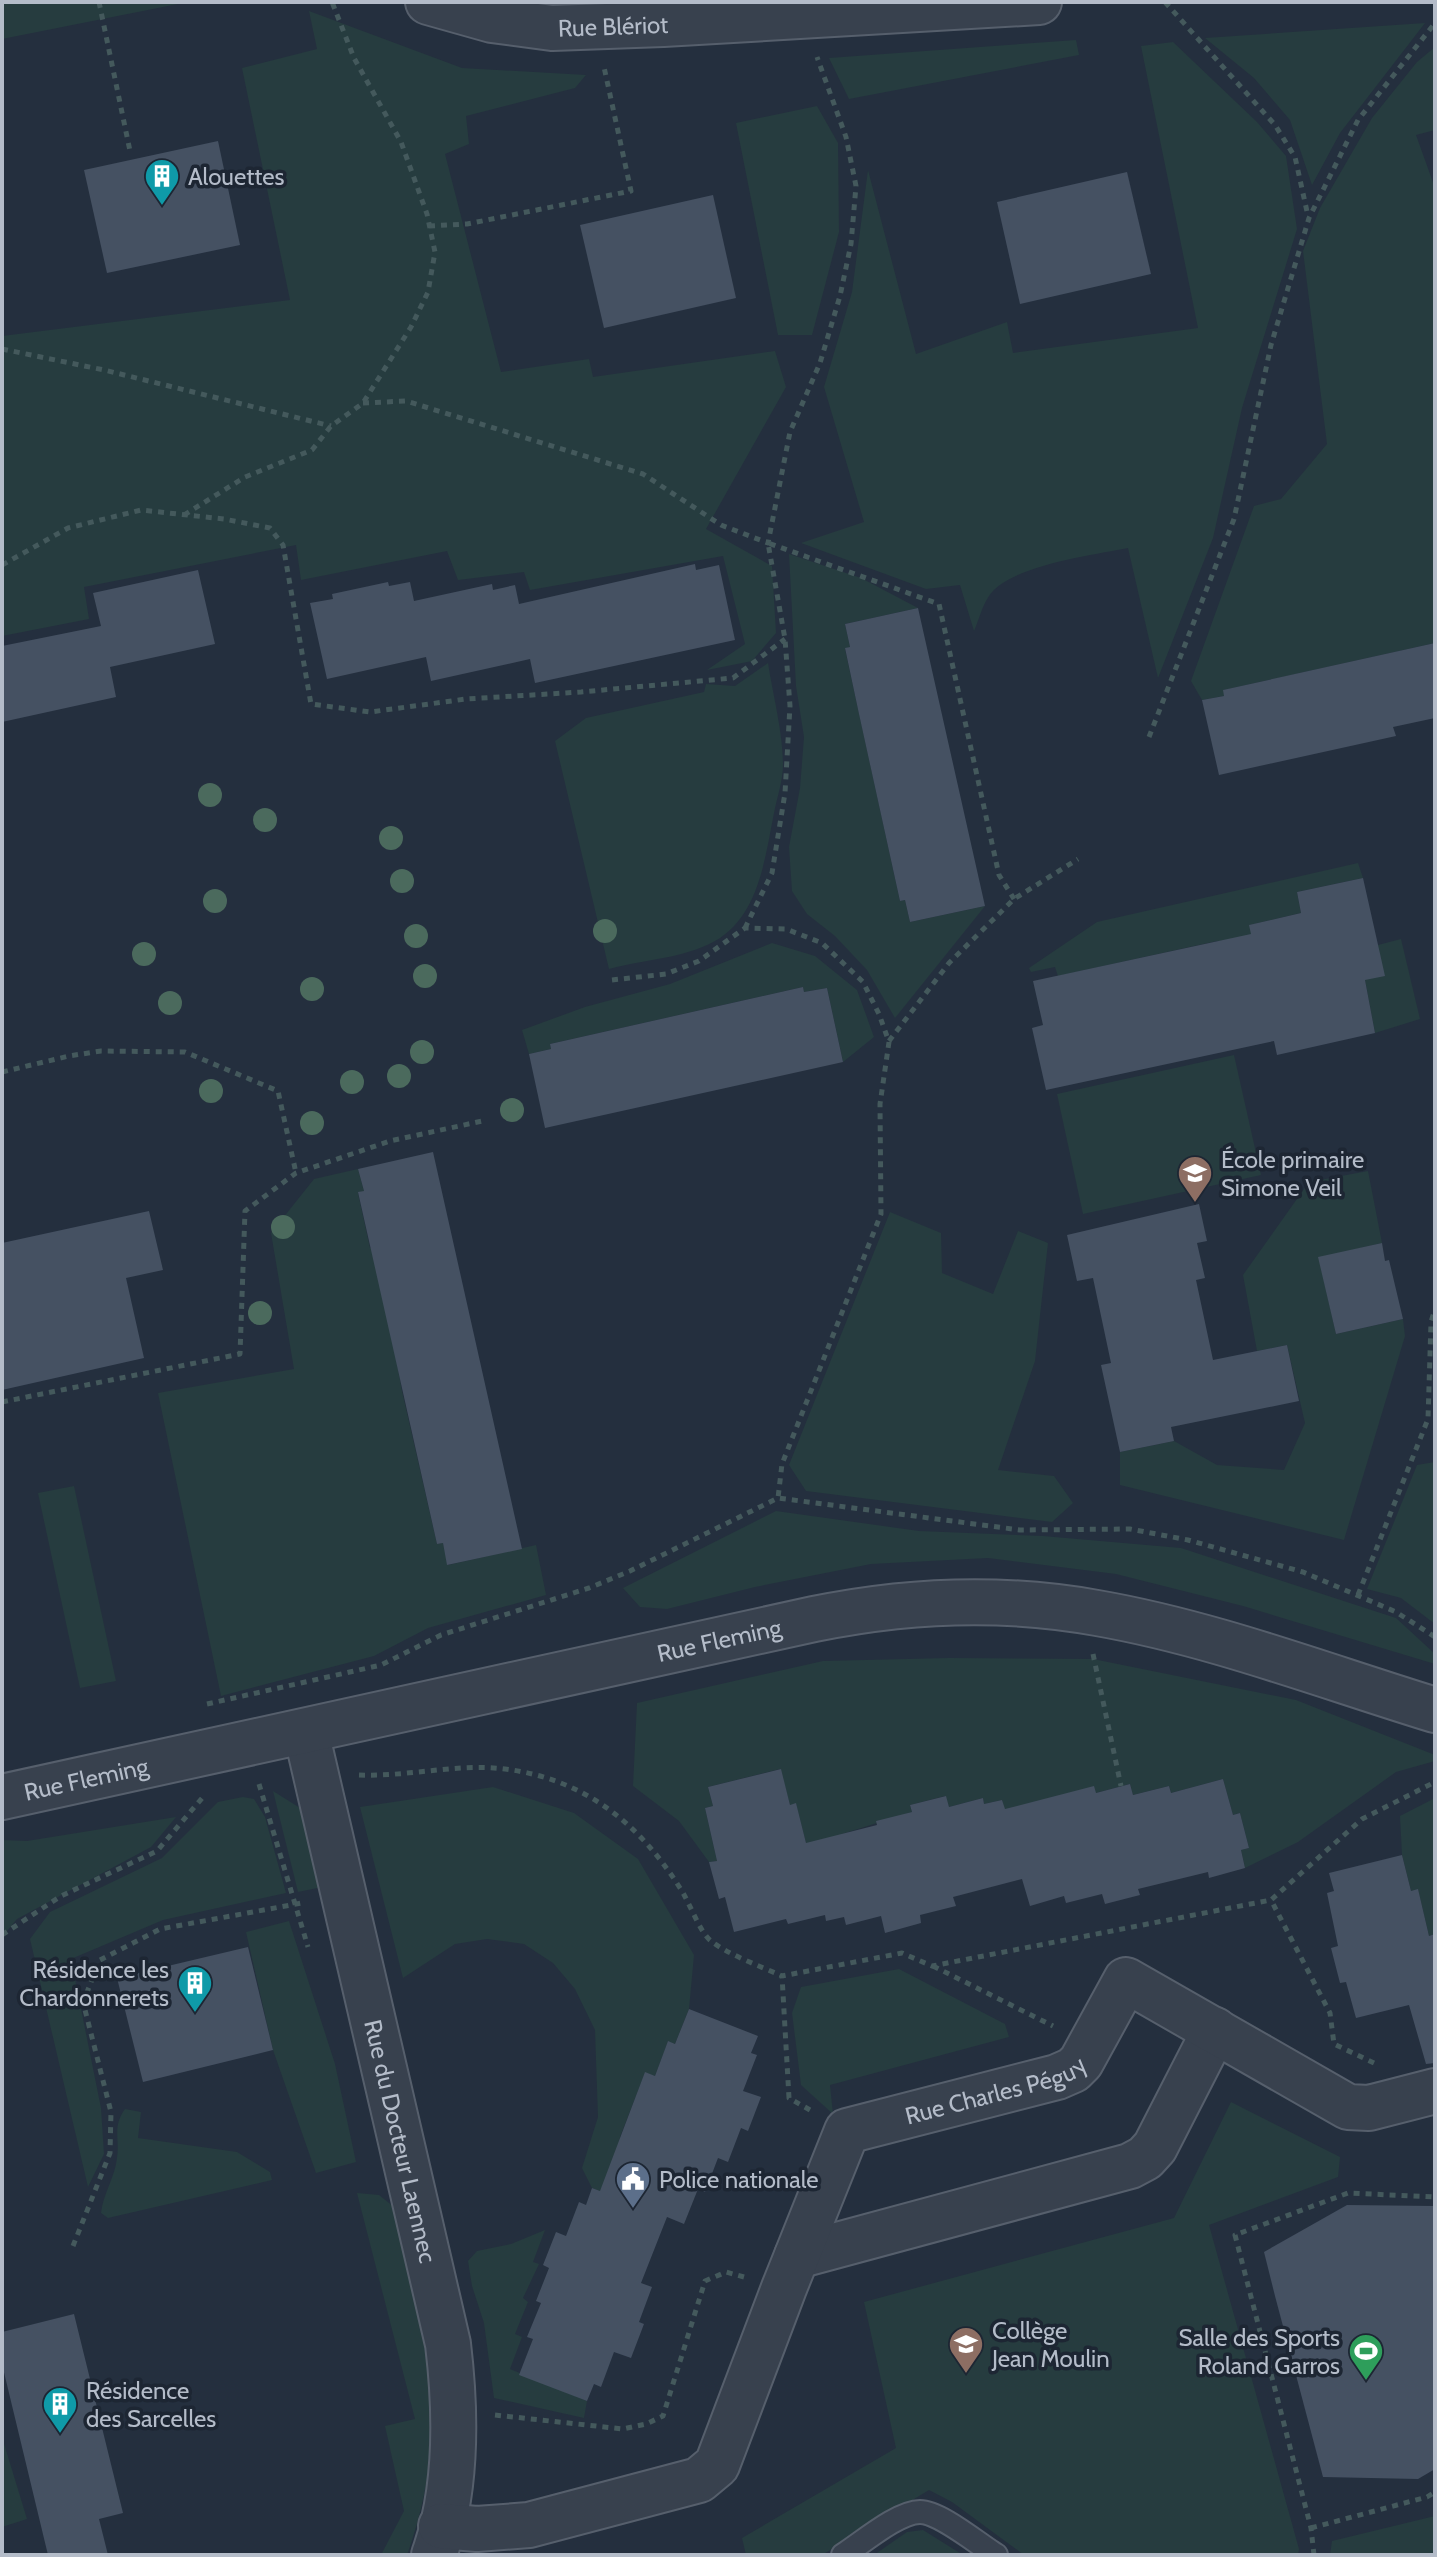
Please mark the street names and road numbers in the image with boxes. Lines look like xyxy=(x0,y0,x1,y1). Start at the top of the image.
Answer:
street label: Rue Blériot xyxy=(557,9,669,42)
street label: Rue Fleming xyxy=(654,1612,785,1668)
street label: Rue Fleming xyxy=(21,1751,152,1806)
street label: Rue du Docteur Laennec xyxy=(359,2017,443,2266)
street label: Rue Charles Péguy xyxy=(902,2050,1093,2130)

